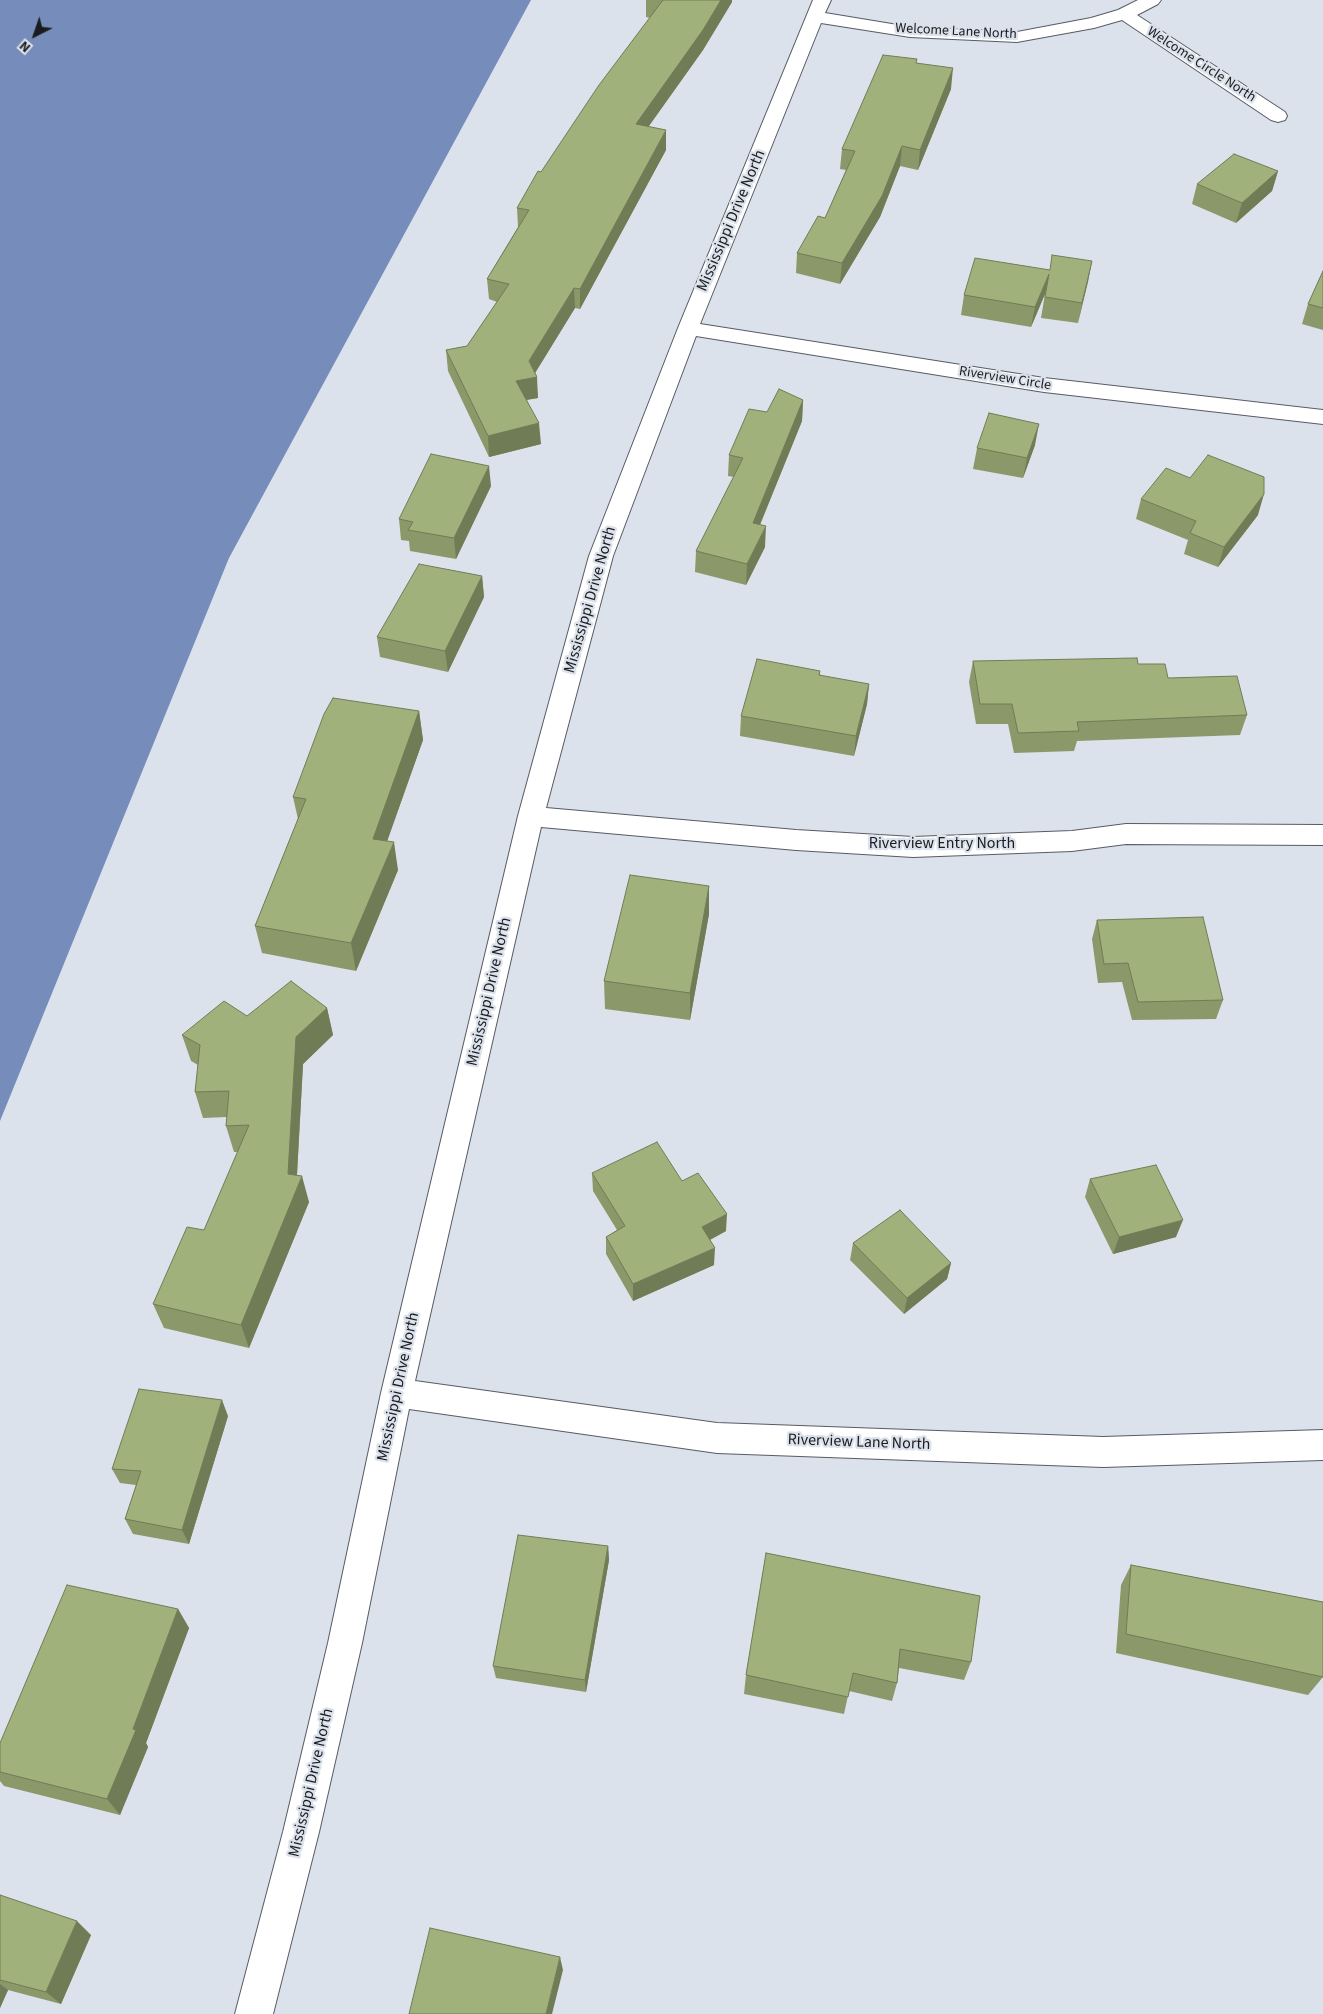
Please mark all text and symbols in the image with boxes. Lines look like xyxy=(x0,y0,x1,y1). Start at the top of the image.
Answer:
north arrow xyxy=(10,10,60,60)
street label: Welcome Lane North xyxy=(895,20,1017,44)
street label: Welcome Circle North xyxy=(1143,24,1259,106)
text: N xyxy=(15,36,35,57)
street label: Mississippi Drive North xyxy=(694,147,770,295)
street label: Riverview Circle xyxy=(958,363,1052,395)
street label: Mississippi Drive North xyxy=(561,524,621,676)
street label: Riverview Entry North xyxy=(869,834,1015,854)
street label: Mississippi Drive North xyxy=(464,916,516,1068)
street label: Mississippi Drive North xyxy=(374,1311,424,1463)
street label: Riverview Lane North xyxy=(787,1431,931,1455)
street label: Mississippi Drive North xyxy=(286,1707,338,1859)

